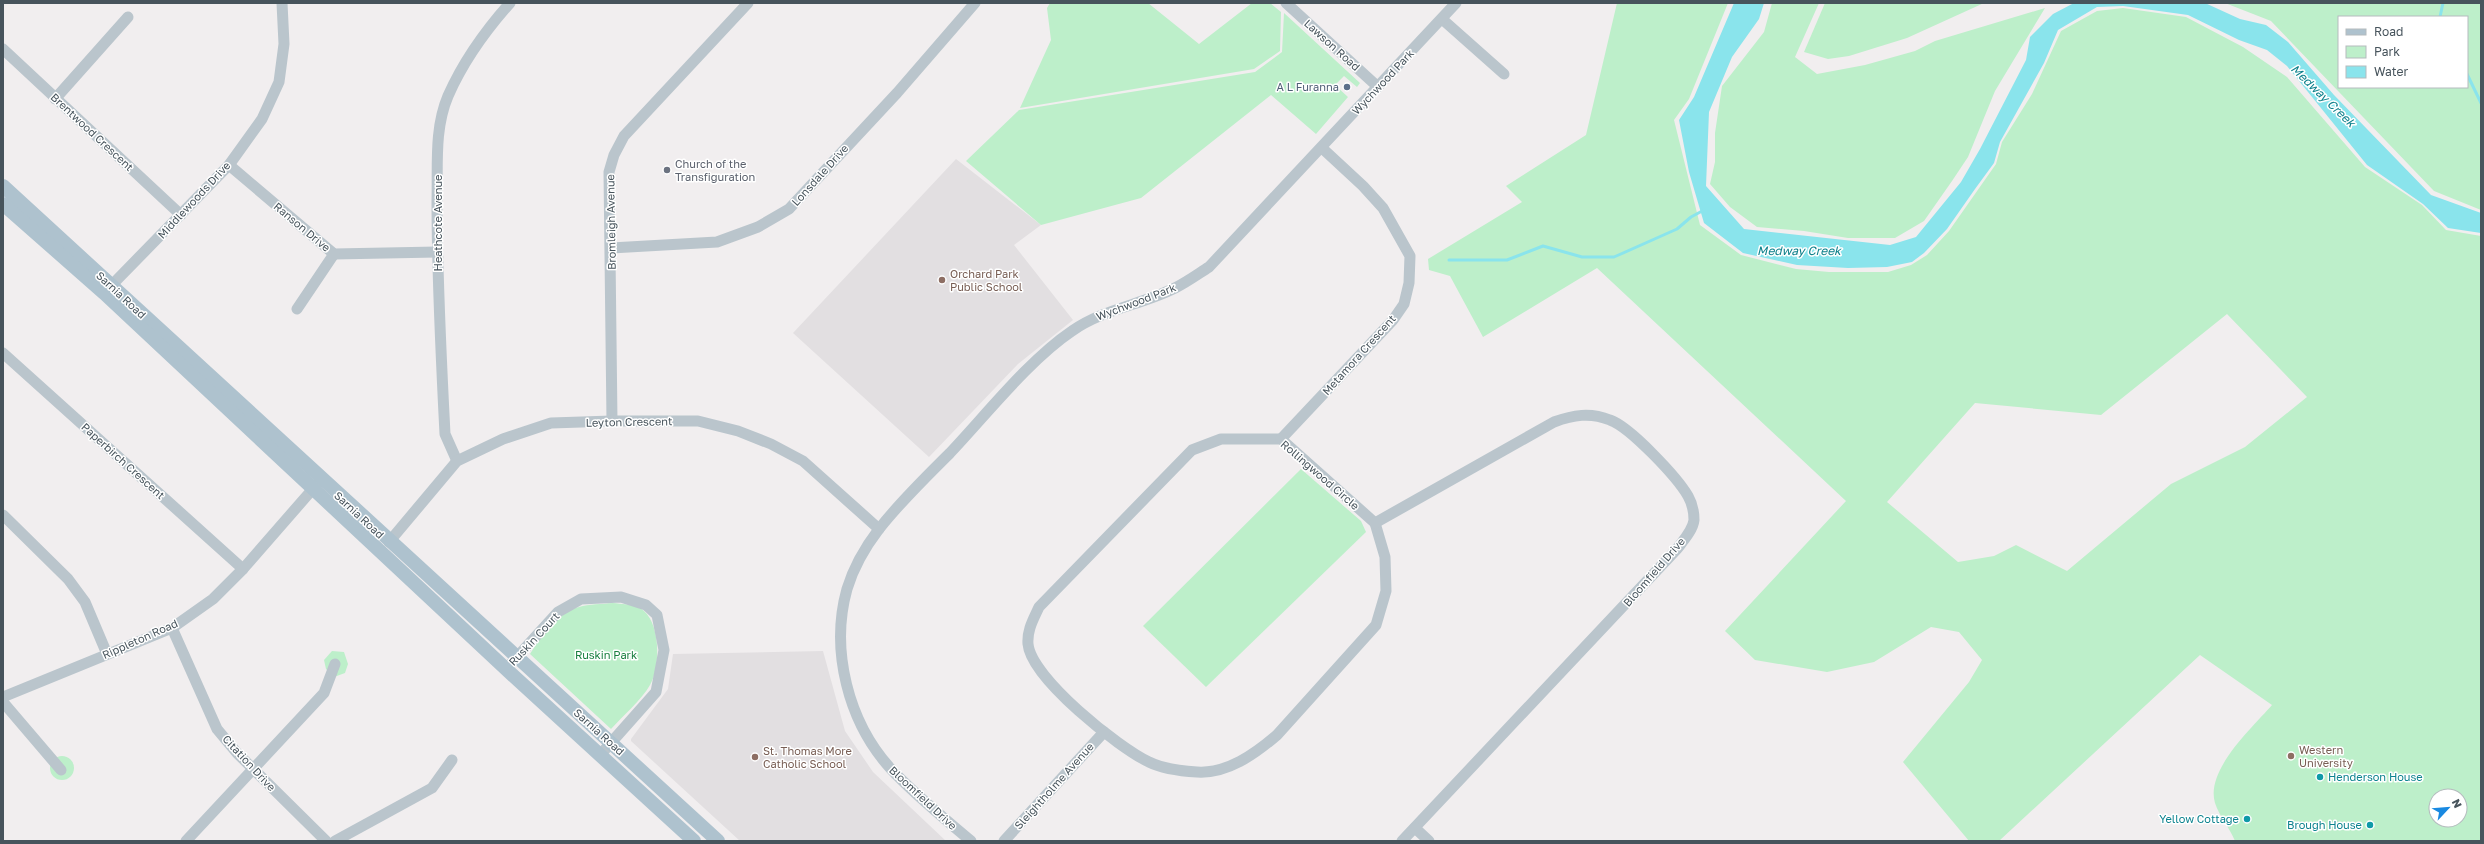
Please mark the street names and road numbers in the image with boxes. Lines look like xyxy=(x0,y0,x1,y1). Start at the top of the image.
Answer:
street label: Lawson Road xyxy=(1302,16,1363,73)
street label: Wychwood Park xyxy=(1349,46,1416,117)
street label: Brentwood Crescent xyxy=(48,90,136,173)
street label: Lonsdale Drive xyxy=(789,141,851,208)
street label: Middlewoods Drive xyxy=(155,159,233,241)
street label: Bromleigh Avenue xyxy=(603,174,618,270)
street label: Heathcote Avenue xyxy=(431,175,444,271)
street label: Ranson Drive xyxy=(271,199,333,254)
street label: Sarnia Road xyxy=(94,268,149,321)
street label: Wychwood Park xyxy=(1094,280,1178,323)
street label: Metamora Crescent xyxy=(1319,312,1398,397)
street label: Leyton Crescent xyxy=(586,414,672,429)
street label: Paperbirch Crescent xyxy=(79,420,168,501)
street label: Rollingwood Circle xyxy=(1279,437,1362,512)
street label: Sarnia Road xyxy=(332,488,387,541)
street label: Bloomfield Drive xyxy=(1620,534,1687,609)
street label: Ruskin Court xyxy=(506,609,562,668)
street label: Rippleton Road xyxy=(100,616,180,661)
street label: Sarnia Road xyxy=(572,706,627,758)
street label: Citation Drive xyxy=(220,732,279,793)
street label: Sleightholme Avenue xyxy=(1011,740,1096,832)
street label: Bloomfield Drive xyxy=(887,763,960,832)

